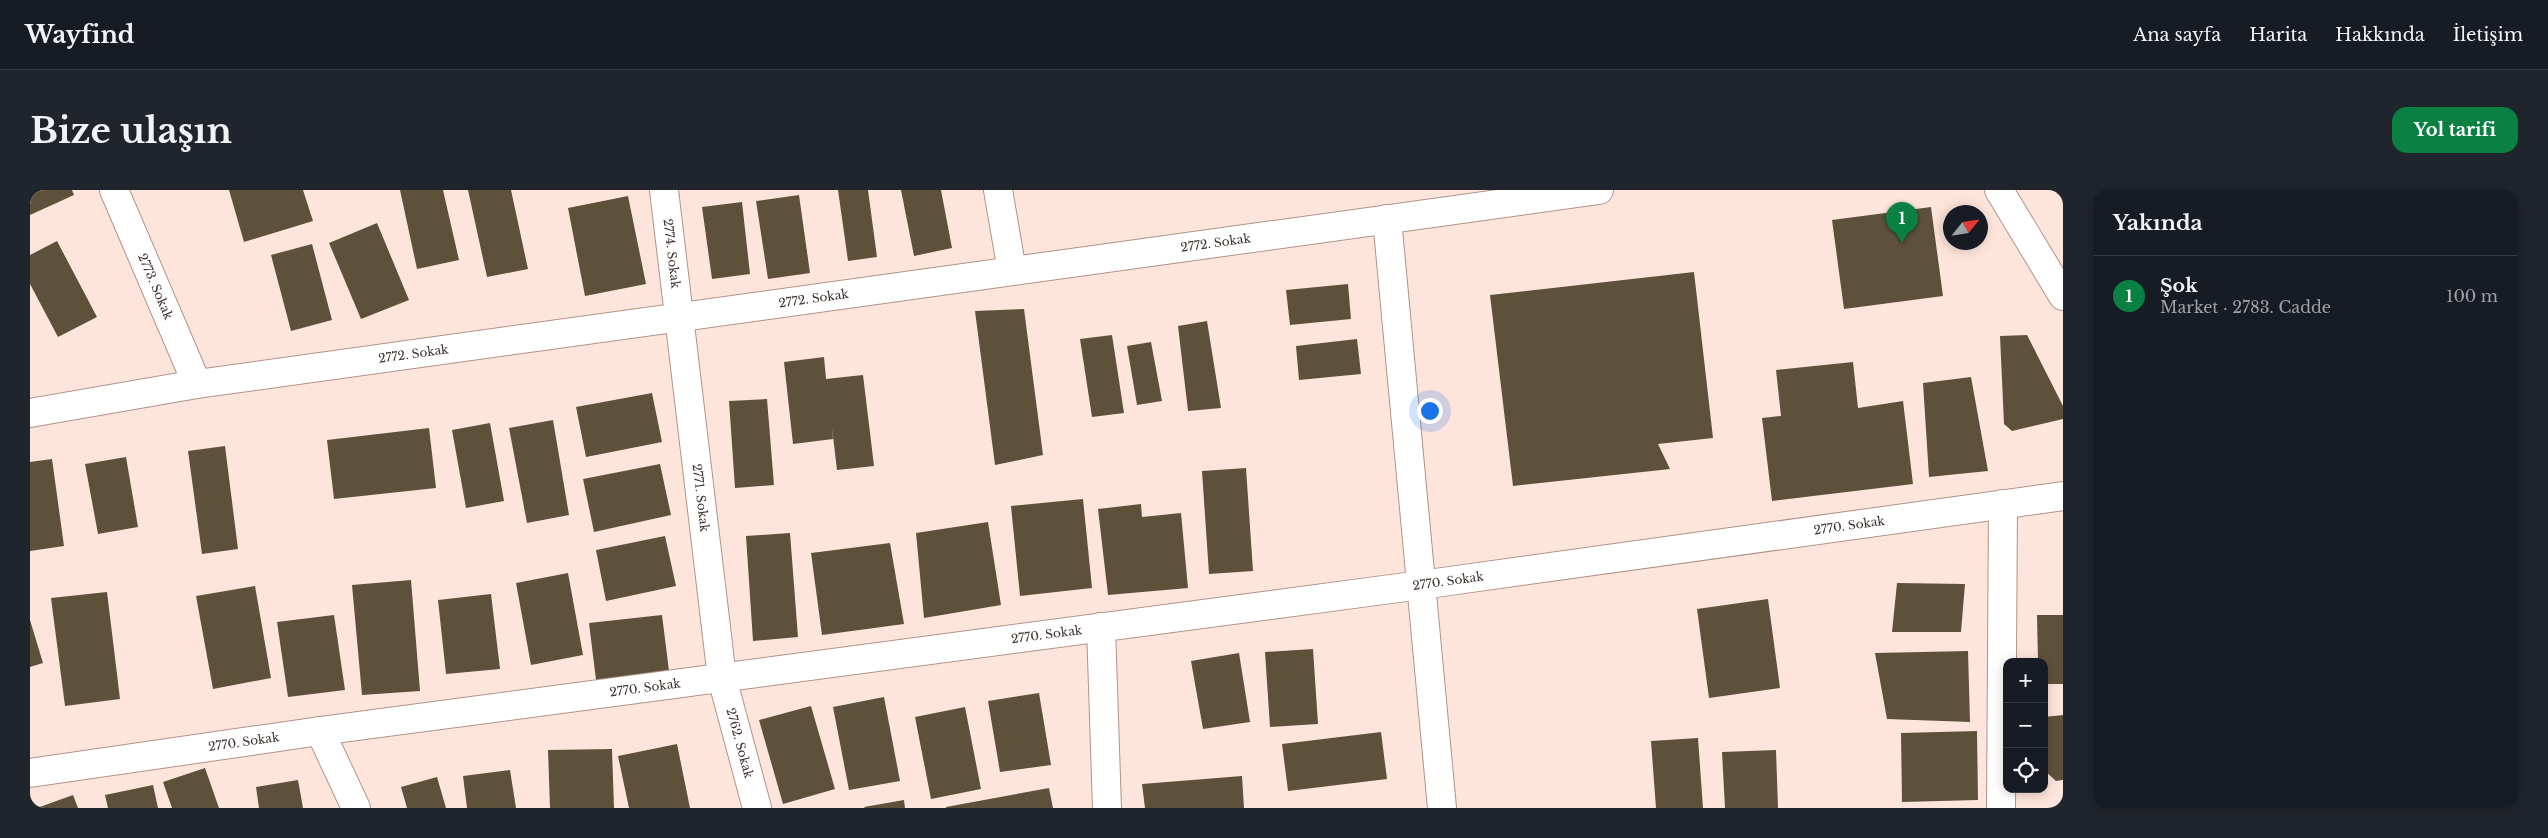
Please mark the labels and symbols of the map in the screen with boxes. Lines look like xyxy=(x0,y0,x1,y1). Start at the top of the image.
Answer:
pin: 1 xyxy=(1886,202,1918,243)
north arrow xyxy=(1943,205,1988,250)
street label: 2774. Sokak xyxy=(660,218,684,290)
street label: 2772. Sokak xyxy=(1180,230,1252,255)
street label: 2773. Sokak xyxy=(135,251,177,322)
street label: 2772. Sokak xyxy=(778,286,850,310)
street label: 2772. Sokak xyxy=(377,341,450,366)
your location xyxy=(1417,398,1443,424)
street label: 2771. Sokak xyxy=(690,463,713,533)
street label: 2770. Sokak xyxy=(1813,513,1886,537)
street label: 2770. Sokak xyxy=(1412,568,1485,593)
street label: 2770. Sokak xyxy=(1010,622,1084,646)
street label: 2770. Sokak xyxy=(609,675,682,700)
street label: 2762. Sokak xyxy=(723,706,757,781)
street label: 2770. Sokak xyxy=(207,729,281,754)

